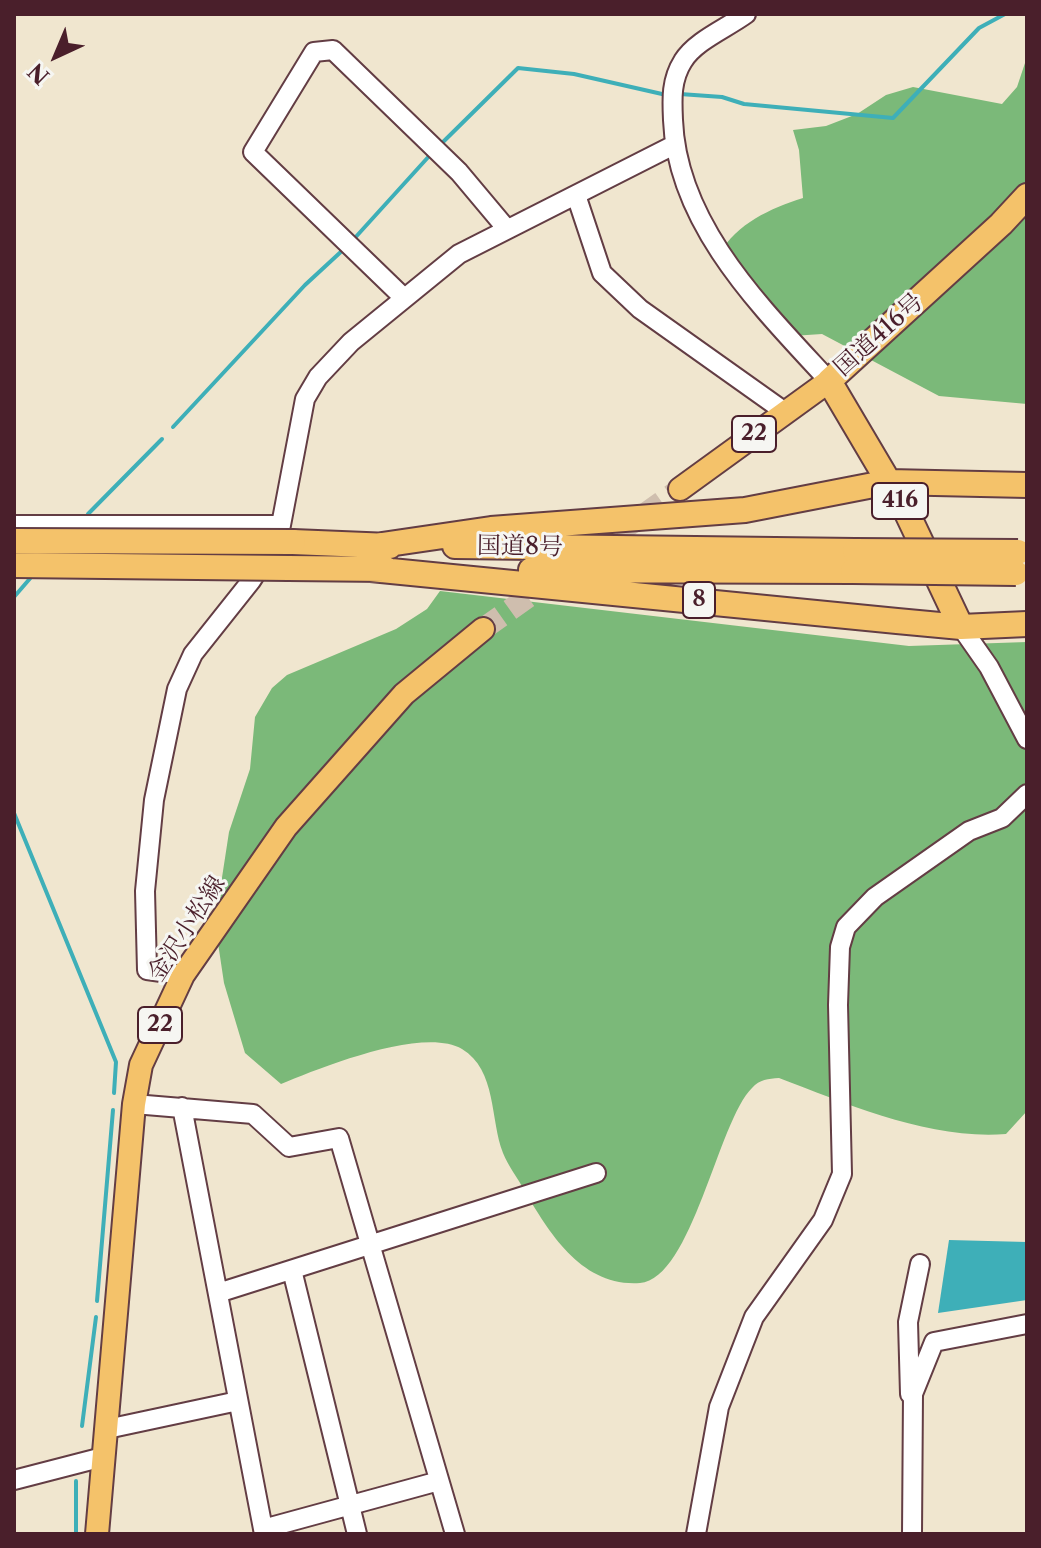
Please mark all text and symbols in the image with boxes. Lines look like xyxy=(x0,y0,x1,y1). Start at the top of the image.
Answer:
north arrow xyxy=(16,16,96,96)
text: N xyxy=(23,57,55,90)
street label: 国道416号 xyxy=(828,287,930,383)
road number: 22 xyxy=(732,416,776,452)
road number: 416 xyxy=(872,483,928,519)
street label: 国道8号 xyxy=(477,532,563,562)
road number: 8 xyxy=(683,582,715,618)
street label: 金沢小松線 xyxy=(142,871,232,987)
road number: 22 xyxy=(138,1007,182,1043)

